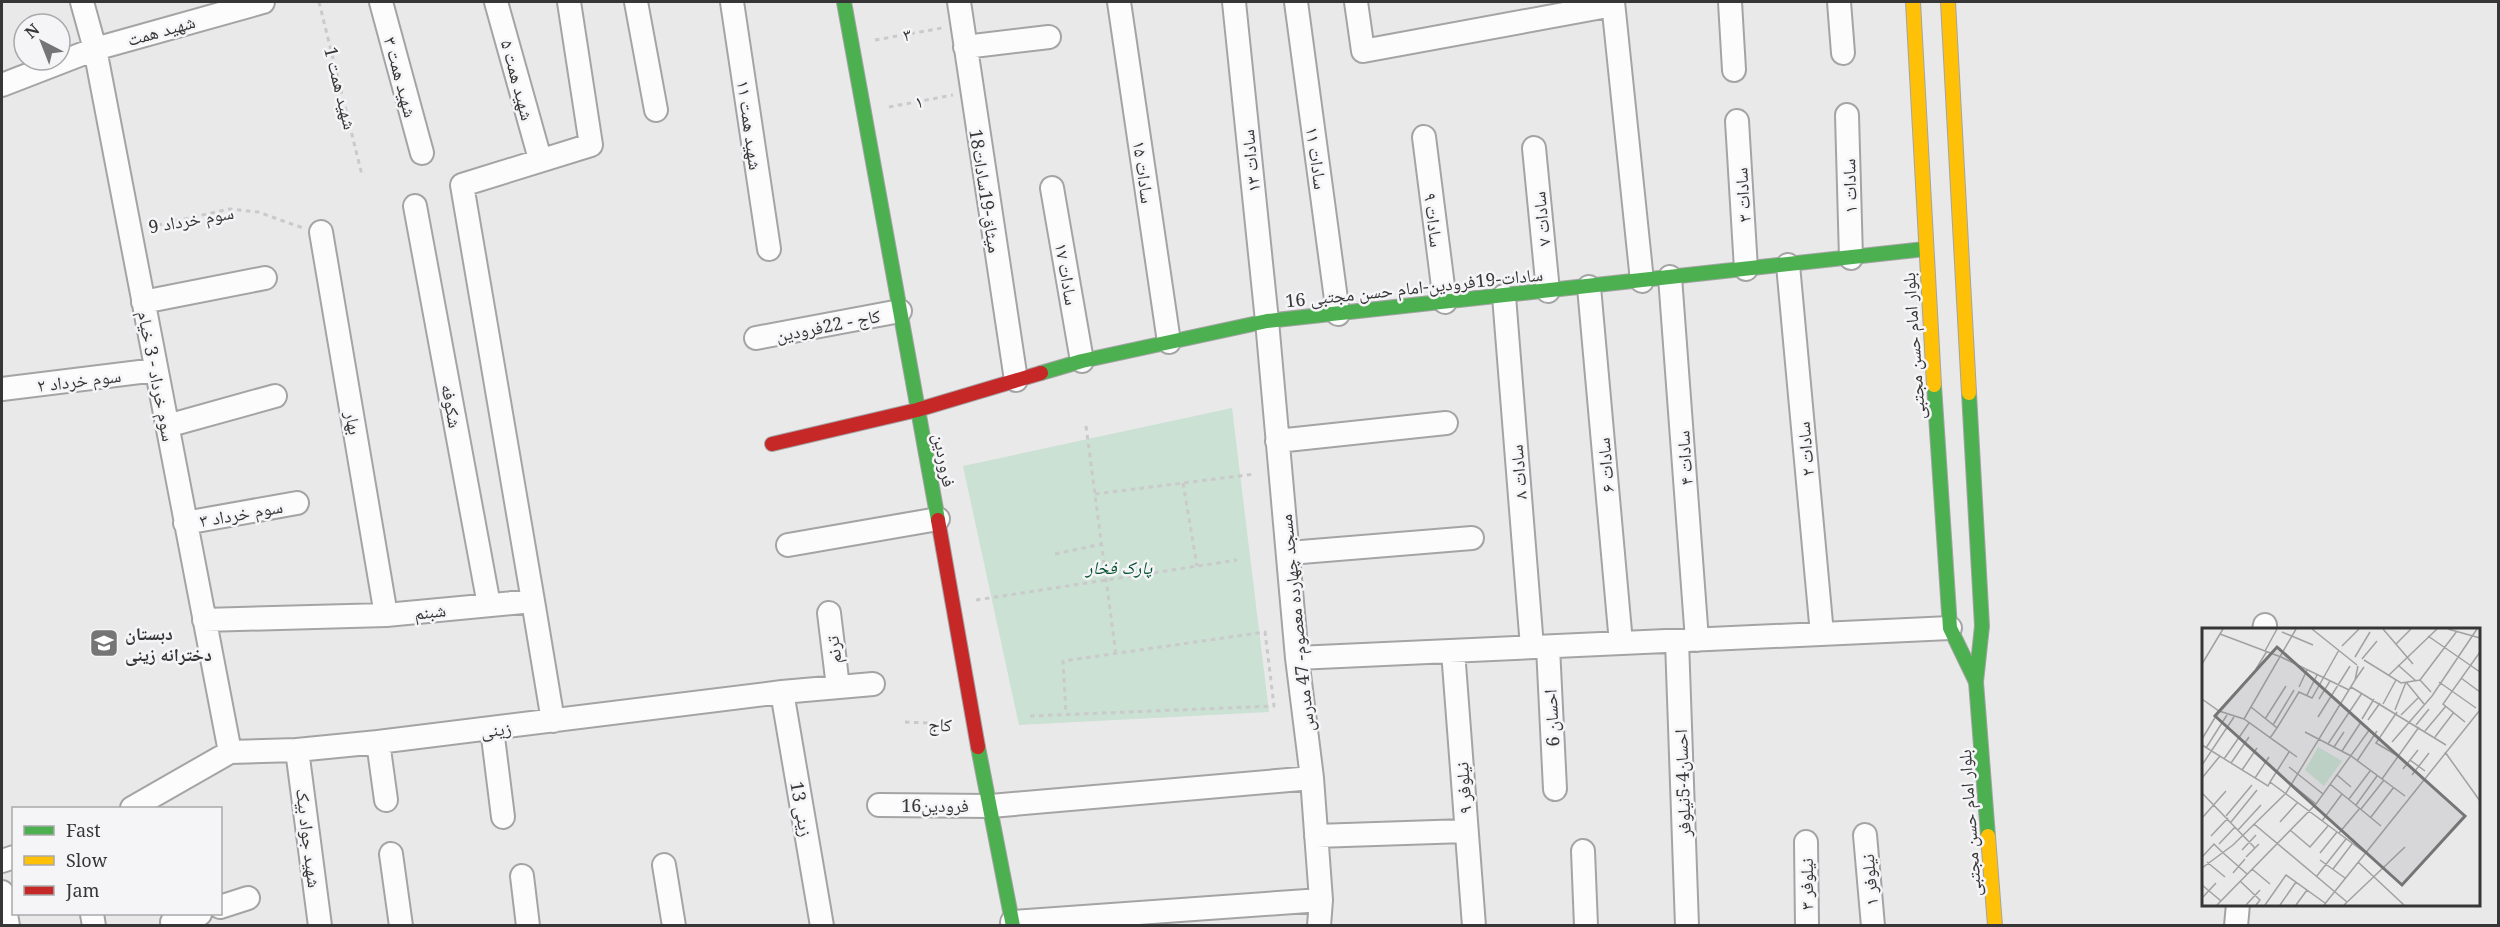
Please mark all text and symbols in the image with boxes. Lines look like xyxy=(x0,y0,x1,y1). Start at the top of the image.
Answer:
street label: شهید همت xyxy=(124,9,198,51)
north arrow xyxy=(12,12,72,72)
text: N xyxy=(20,18,44,43)
street label: ۳ xyxy=(901,21,913,47)
street label: شهید همت ۳ xyxy=(379,34,423,120)
street label: شهید همت ۵ xyxy=(496,37,540,123)
street label: شهید همت 1 xyxy=(319,44,363,132)
street label: شهید همت ۱۱ xyxy=(732,79,768,171)
street label: ۱ xyxy=(913,88,925,114)
street label: سادات ۱۱ xyxy=(1301,125,1333,191)
street label: 18میثاق-19سادات xyxy=(964,127,1008,255)
street label: سادات ۱۳ xyxy=(1235,128,1265,194)
street label: سادات ۱۵ xyxy=(1128,139,1160,205)
street label: سادات ‍‍۱ xyxy=(1836,158,1862,214)
street label: سادات ۳ xyxy=(1728,167,1756,223)
street label: سادات ۷ xyxy=(1526,190,1556,248)
street label: سادات ۹ xyxy=(1419,191,1449,249)
street label: سوم خرداد 9 xyxy=(146,200,236,239)
street label: سادات ۱۷ xyxy=(1050,241,1084,307)
street label: سادات-19فرودین-امام حسن مجتبی 16 xyxy=(1284,262,1544,313)
street label: بلوار امام حسن مجتبی xyxy=(1896,272,1931,420)
street label: کاج - 22فرودین xyxy=(774,303,883,348)
street label: سوم خرداد - 3 خیام xyxy=(132,309,181,444)
street label: سوم خرداد ۲ xyxy=(36,363,122,398)
street label: شکوفه xyxy=(436,382,468,430)
street label: بهار xyxy=(340,408,368,437)
street label: سادات ۲ xyxy=(1791,421,1819,477)
street label: سادات ۴ xyxy=(1670,430,1698,486)
street label: فروردین xyxy=(928,431,962,489)
street label: سادات ۶ xyxy=(1591,437,1619,493)
street label: سادات ۸ xyxy=(1504,444,1532,500)
street label: سوم خرداد ۳ xyxy=(197,494,285,533)
street label: مسجد چهارده معصوم- 47 مدرس xyxy=(1273,513,1320,733)
park label: پارک فخار xyxy=(1084,555,1153,579)
street label: شبنم xyxy=(413,597,447,626)
place label: دبستان دخترانه زینی xyxy=(125,621,212,666)
school or university icon: دبستان دخترانه زینی xyxy=(88,627,120,659)
inset map xyxy=(2202,628,2479,906)
street label: ترنم xyxy=(819,635,848,665)
street label: احسان 6 xyxy=(1538,689,1564,747)
street label: کاج xyxy=(928,711,953,738)
street label: زینی xyxy=(479,715,513,743)
street label: احسان4-5نیلوفر xyxy=(1668,729,1696,838)
street label: بلوار امام حسن مجتبی xyxy=(1952,749,1987,897)
street label: نیلوفر ۹ xyxy=(1449,761,1477,815)
street label: زینی 13 xyxy=(785,780,819,838)
street label: شهید جواد بیک xyxy=(291,787,327,889)
street label: 16فرودین xyxy=(901,793,969,817)
legend xyxy=(12,807,222,915)
text: Fast xyxy=(66,818,101,842)
text: Slow xyxy=(66,848,108,872)
street label: نیلوفر ۱ xyxy=(1855,853,1883,907)
street label: نیلوفر ۳ xyxy=(1794,858,1818,910)
text: Jam xyxy=(65,878,100,902)

